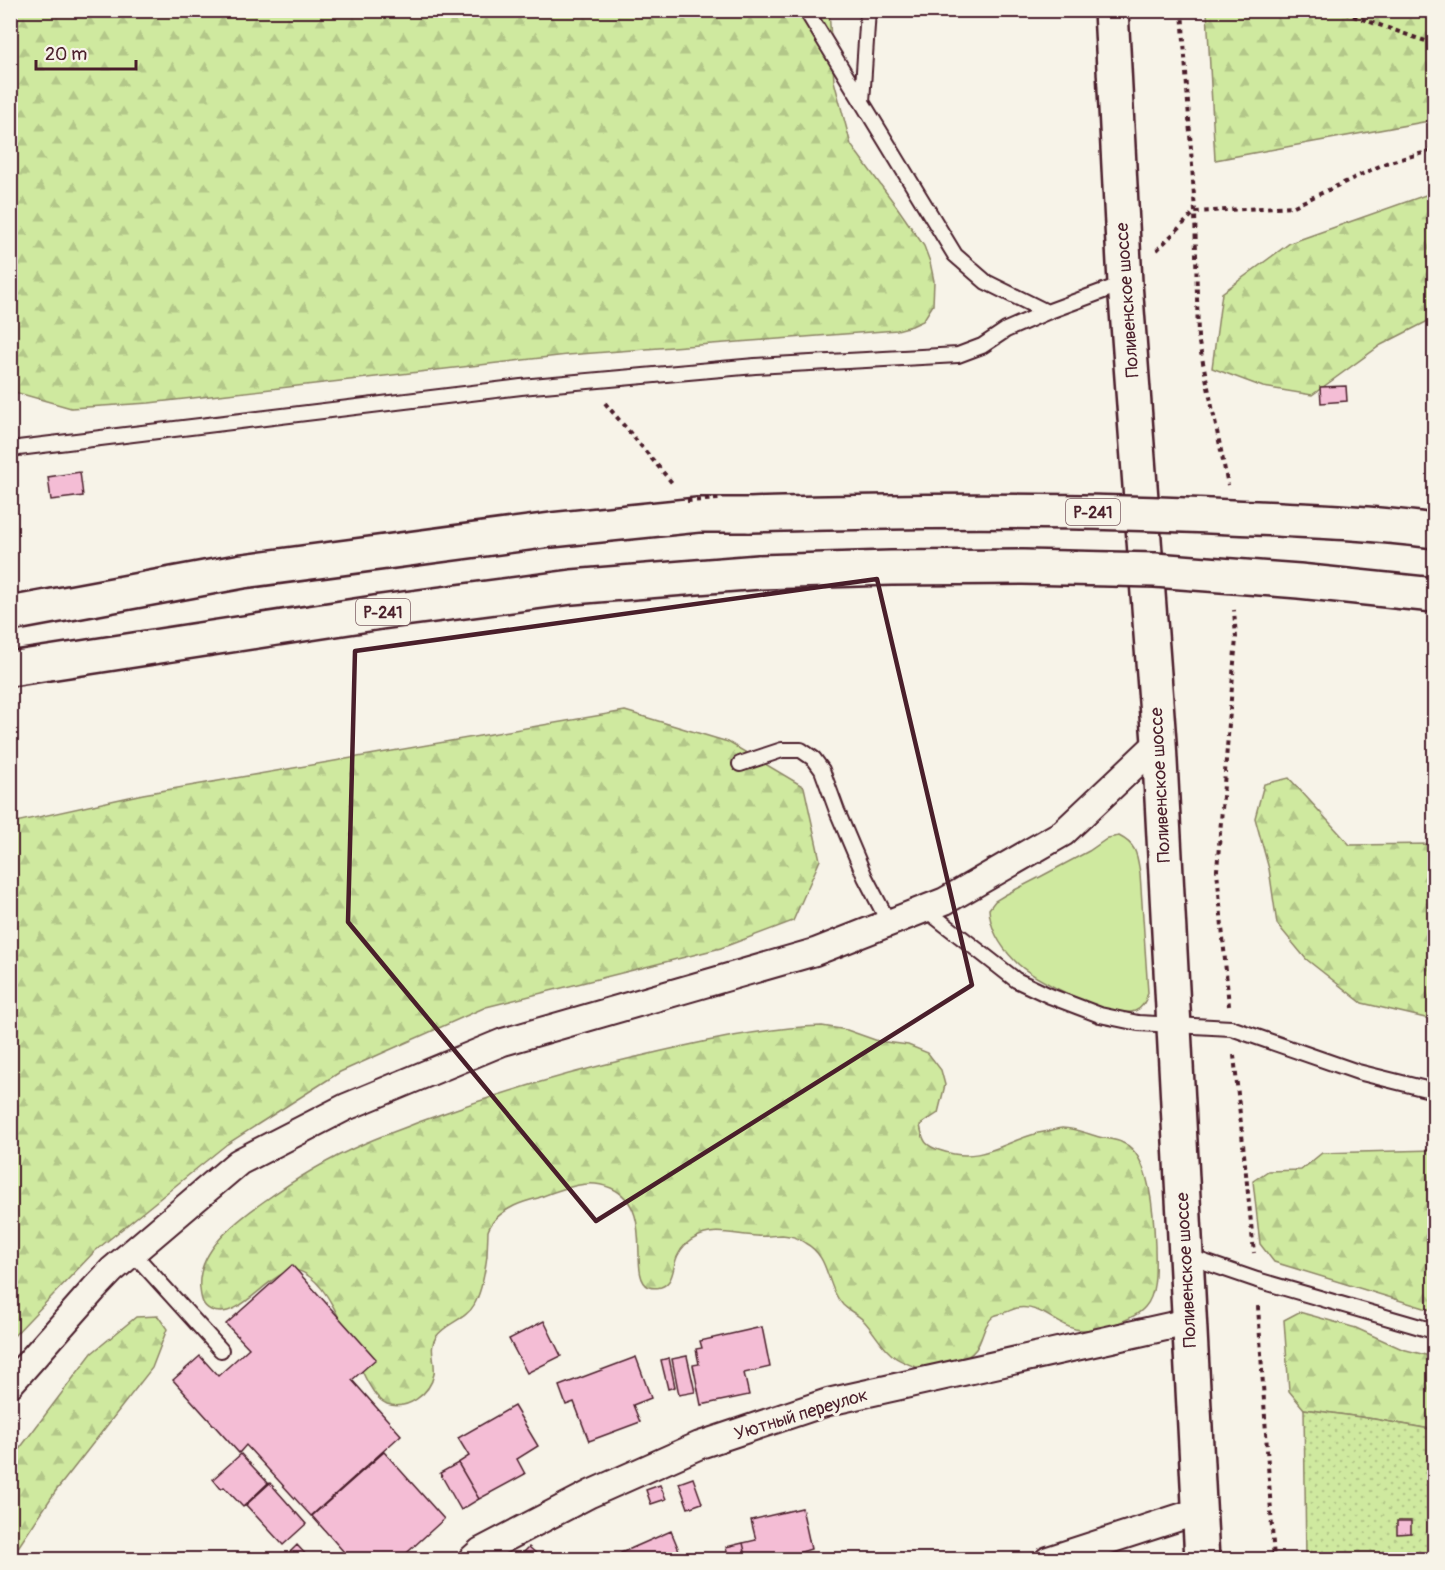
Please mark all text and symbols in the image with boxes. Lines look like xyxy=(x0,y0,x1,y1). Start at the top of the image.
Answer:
scale bar xyxy=(36,33,136,71)
text: 20 m xyxy=(45,43,87,66)
street label: Поливенское шоссе xyxy=(1111,222,1144,378)
road number: Р-241 xyxy=(1066,499,1120,525)
road number: Р-241 xyxy=(356,599,410,625)
street label: Поливенское шоссе xyxy=(1145,707,1176,863)
street label: Поливенское шоссе xyxy=(1171,1192,1202,1348)
street label: Уютный переулок xyxy=(732,1383,871,1446)

